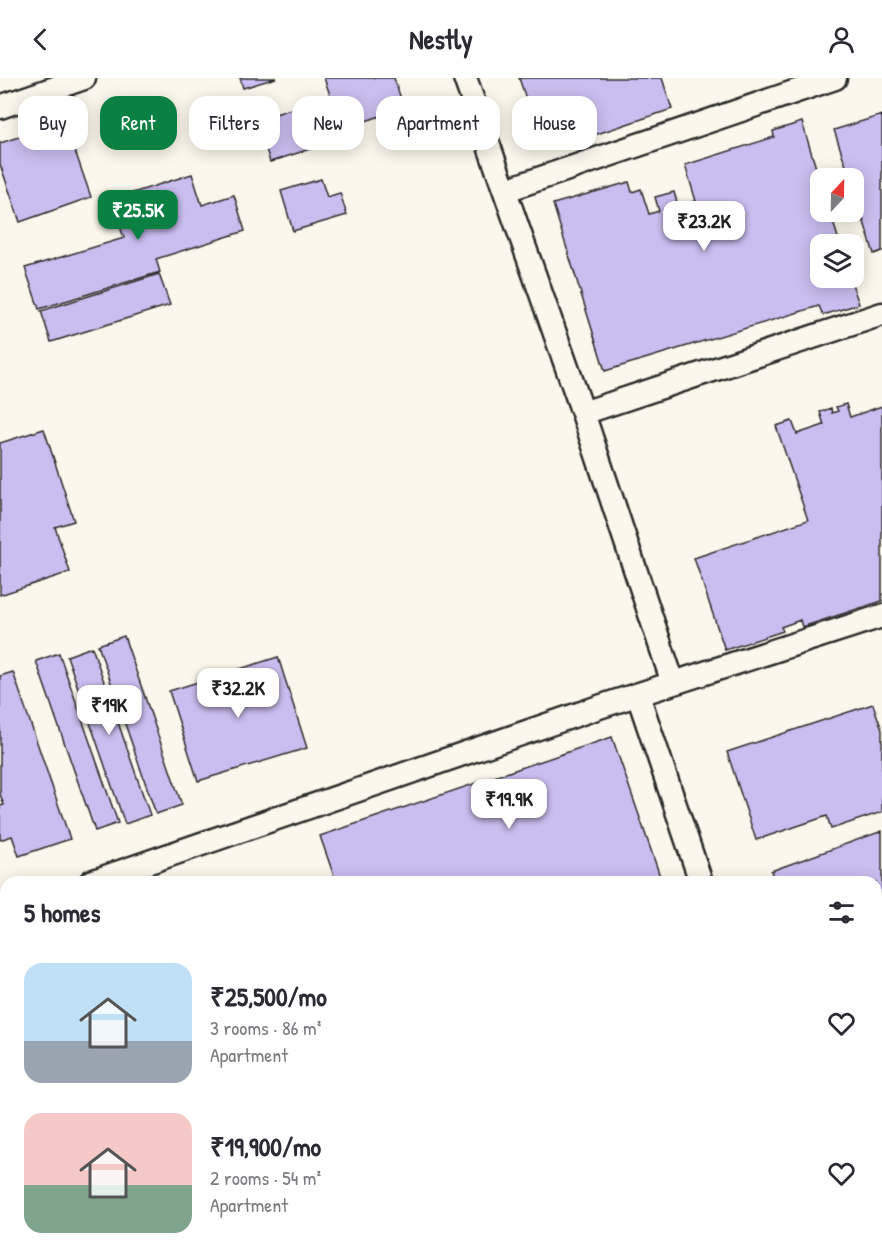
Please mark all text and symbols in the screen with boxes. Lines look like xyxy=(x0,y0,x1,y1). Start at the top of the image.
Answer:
text: Nestly xyxy=(409,21,473,57)
icon: back xyxy=(24,23,57,56)
icon: person xyxy=(825,23,858,56)
chip: Buy xyxy=(18,96,88,150)
chip: Rent xyxy=(100,96,177,150)
chip: Filters xyxy=(189,96,280,150)
chip: New xyxy=(292,96,364,150)
chip: Apartment xyxy=(376,96,500,150)
chip: House xyxy=(512,96,597,150)
north arrow xyxy=(810,168,864,222)
map controls xyxy=(810,168,864,288)
pin: ₹25.5K xyxy=(89,190,187,241)
text: ₹25.5K xyxy=(112,196,164,223)
pin: ₹23.2K xyxy=(655,201,753,252)
text: ₹23.2K xyxy=(677,207,731,234)
button: layers xyxy=(810,234,864,288)
pin: ₹32.2K xyxy=(189,668,287,719)
text: ₹32.2K xyxy=(211,674,265,701)
pin: ₹19K xyxy=(73,685,145,736)
text: ₹19K xyxy=(91,691,127,718)
pin: ₹19.9K xyxy=(460,779,558,830)
text: ₹19.9K xyxy=(485,785,533,812)
text: 5 homes xyxy=(24,895,100,930)
icon: filters xyxy=(825,896,858,929)
text: ₹25,500/mo xyxy=(210,979,327,1014)
icon: home xyxy=(72,987,144,1059)
icon: heart xyxy=(825,1007,858,1040)
text: 3 rooms · 86 m² xyxy=(210,1014,321,1041)
text: Apartment xyxy=(210,1041,288,1068)
text: ₹19,900/mo xyxy=(210,1129,321,1164)
icon: home xyxy=(72,1137,144,1209)
icon: heart xyxy=(825,1157,858,1190)
text: 2 rooms · 54 m² xyxy=(210,1164,321,1191)
text: Apartment xyxy=(210,1191,288,1218)

